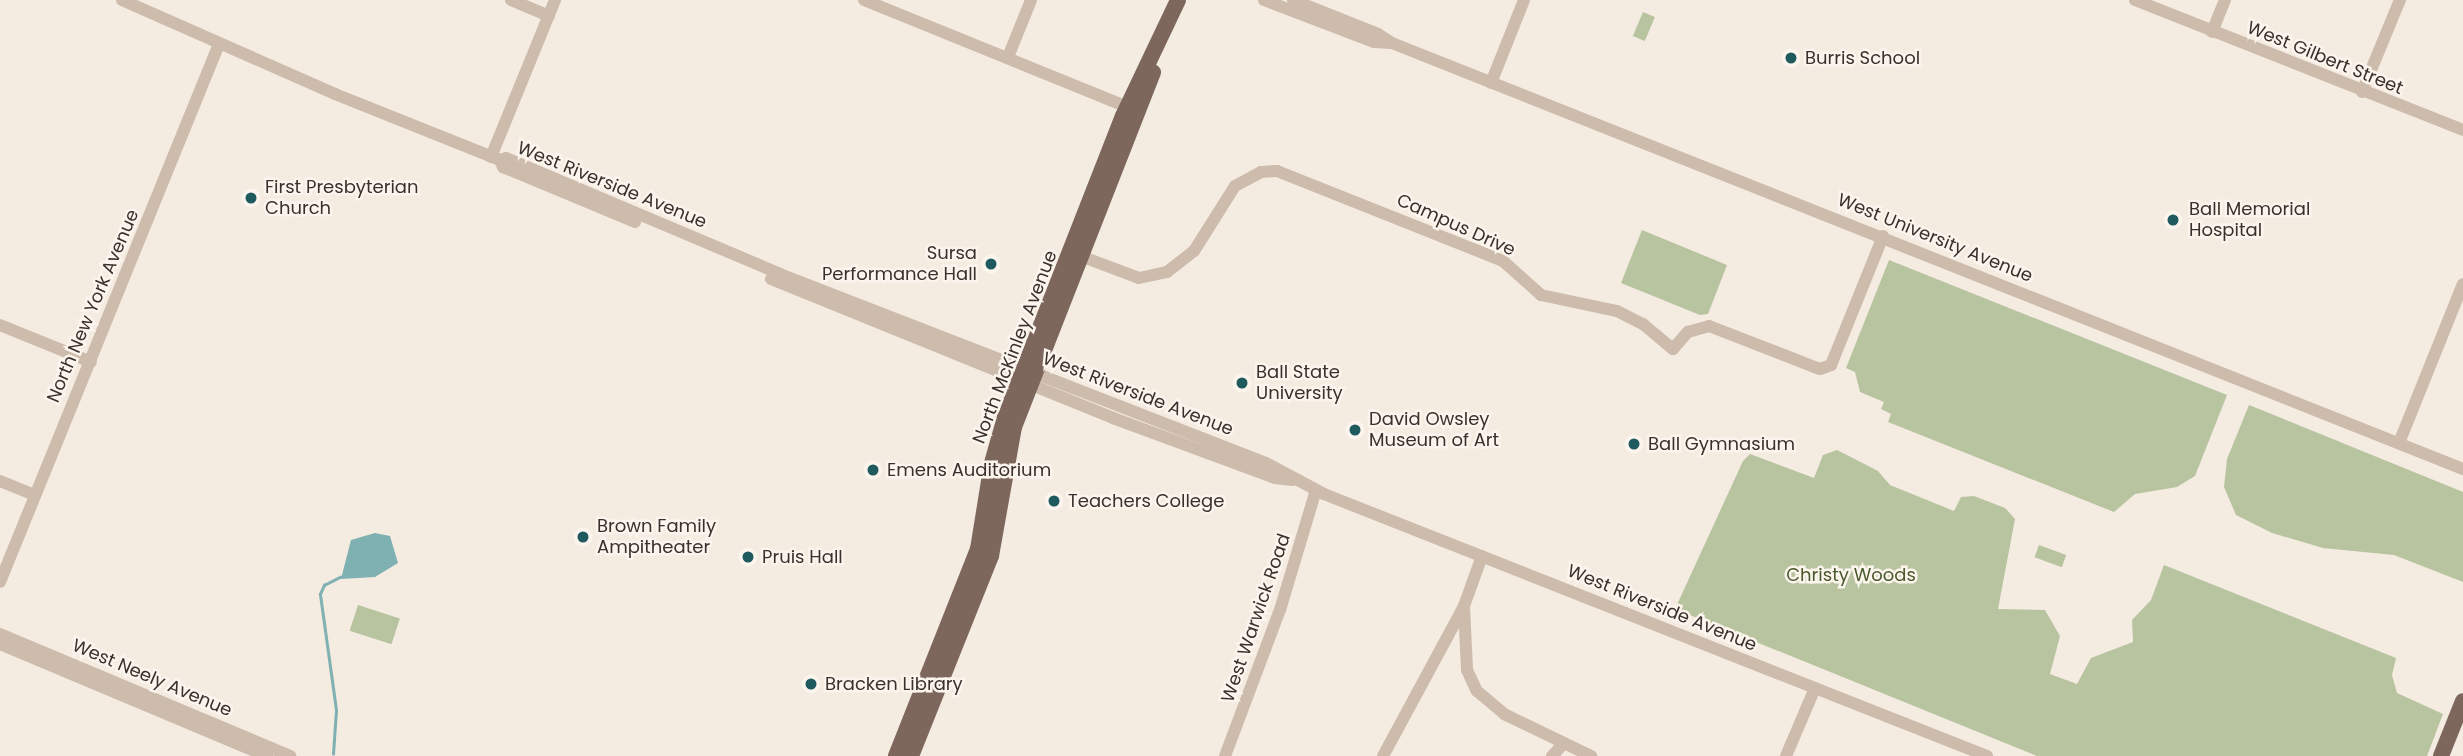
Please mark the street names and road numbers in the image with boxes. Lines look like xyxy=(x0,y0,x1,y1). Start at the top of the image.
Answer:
street label: West Gilbert Street xyxy=(2244,17,2406,99)
street label: West Riverside Avenue xyxy=(514,137,710,233)
street label: Campus Drive xyxy=(1393,189,1519,261)
street label: West University Avenue xyxy=(1834,189,2036,287)
street label: North New York Avenue xyxy=(43,206,143,406)
street label: North McKinley Avenue xyxy=(968,247,1062,447)
street label: West Riverside Avenue xyxy=(1040,348,1236,440)
street label: West Warwick Road xyxy=(1217,531,1295,705)
street label: West Riverside Avenue xyxy=(1564,560,1760,656)
street label: West Neely Avenue xyxy=(69,635,235,721)

